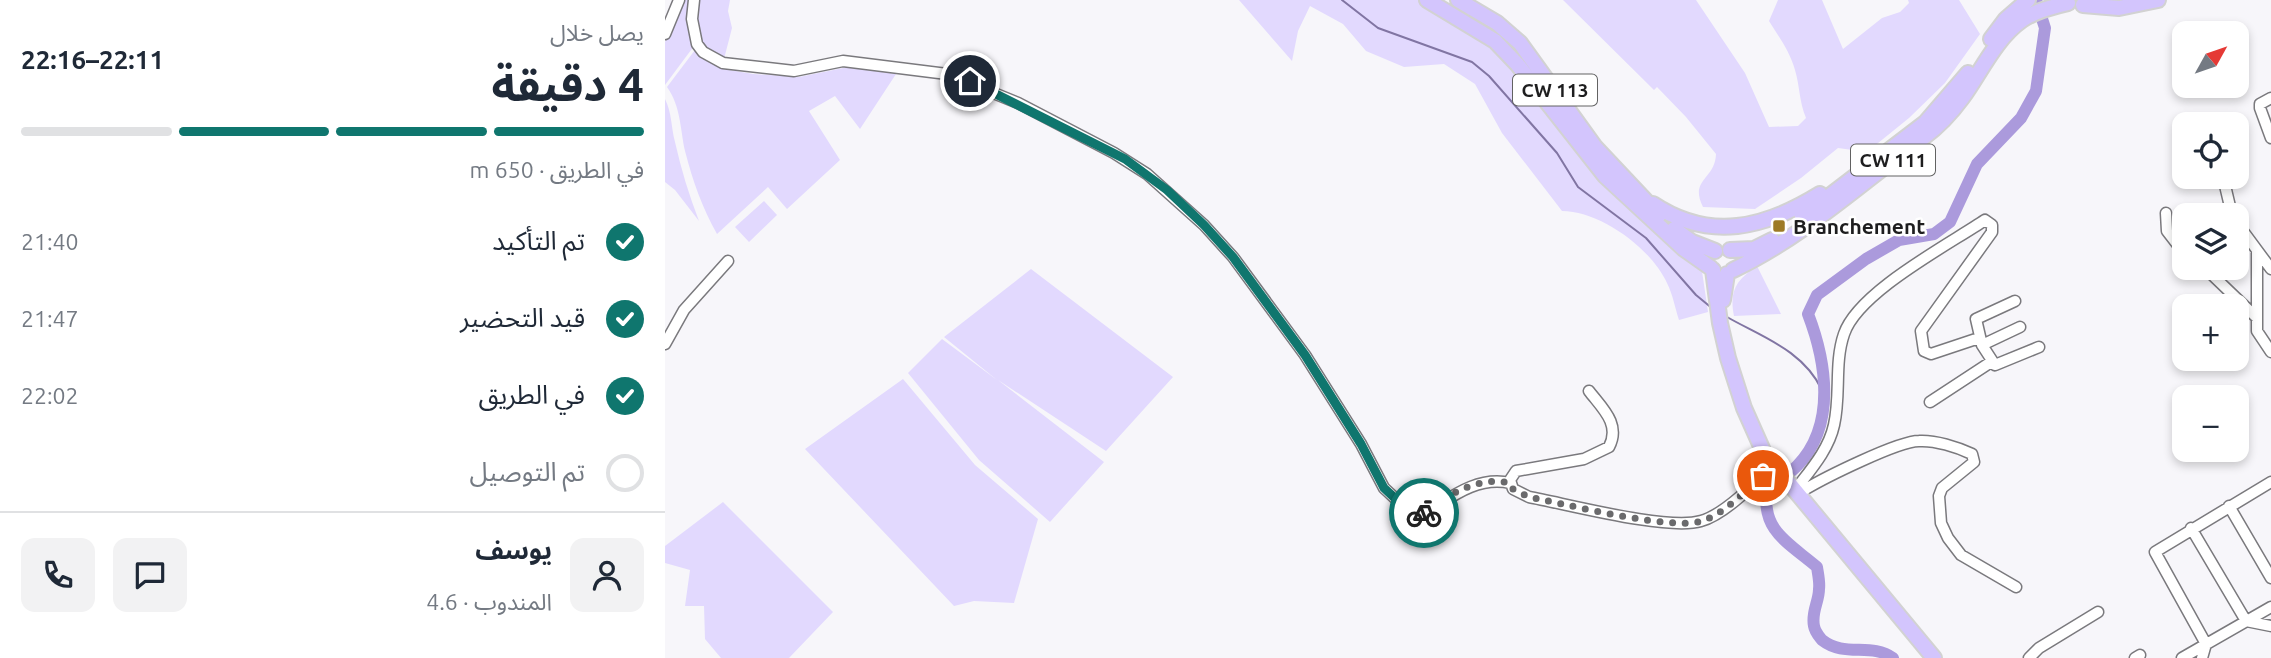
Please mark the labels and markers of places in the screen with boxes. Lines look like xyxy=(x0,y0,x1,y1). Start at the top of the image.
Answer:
pin xyxy=(940,51,1000,111)
place label: Branchement xyxy=(1793,214,1925,238)
marker: Branchement xyxy=(1771,218,1787,234)
pin xyxy=(1733,446,1793,506)

